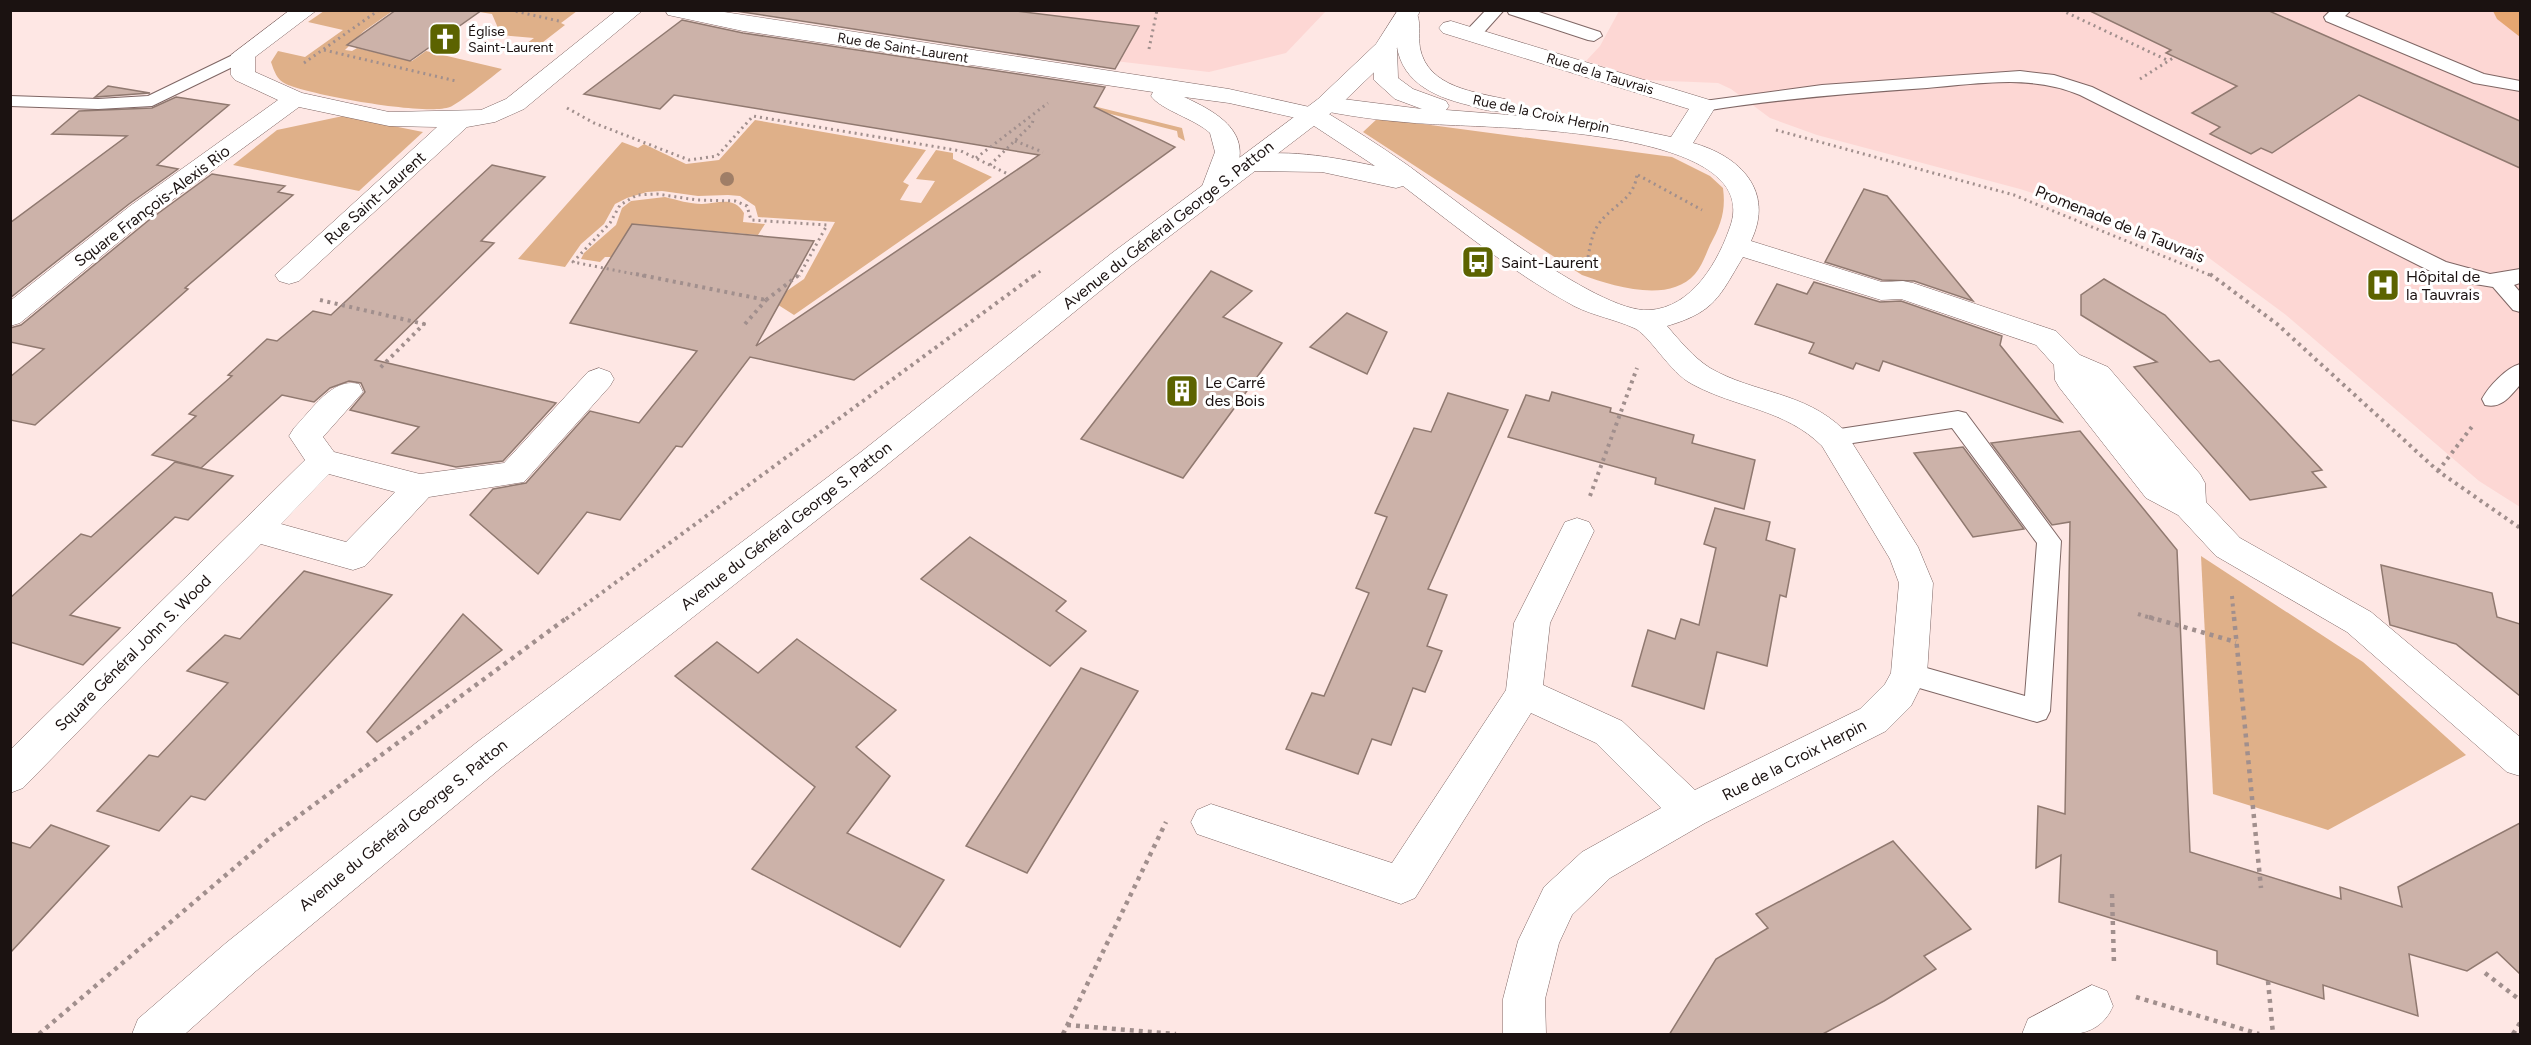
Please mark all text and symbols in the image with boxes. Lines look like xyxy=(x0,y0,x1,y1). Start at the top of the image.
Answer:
church icon: Église Saint-Laurent xyxy=(427,21,463,57)
place label: Église Saint-Laurent xyxy=(468,23,554,56)
street label: Rue de Saint-Laurent xyxy=(836,29,970,67)
street label: Rue de la Tauvrais xyxy=(1544,50,1656,98)
street label: Rue de la Croix Herpin xyxy=(1471,91,1611,137)
street label: Avenue du Général George S. Patton xyxy=(1059,137,1277,313)
street label: Square François-Alexis Rio xyxy=(70,141,234,271)
street label: Rue Saint-Laurent xyxy=(321,148,429,248)
street label: Promenade de la Tauvrais xyxy=(2032,181,2208,267)
bus stop icon: Saint-Laurent xyxy=(1460,244,1496,280)
place label: Saint-Laurent xyxy=(1501,253,1599,272)
hospital icon: Hôpital de la Tauvrais xyxy=(2365,267,2401,303)
place label: Hôpital de la Tauvrais xyxy=(2406,267,2480,304)
building icon: Le Carré des Bois xyxy=(1164,373,1200,409)
place label: Le Carré des Bois xyxy=(1205,373,1266,410)
street label: Avenue du Général George S. Patton xyxy=(677,438,895,614)
street label: Square Général John S. Wood xyxy=(51,571,215,735)
street label: Rue de la Croix Herpin xyxy=(1719,715,1869,805)
street label: Avenue du Général George S. Patton xyxy=(295,735,511,915)

